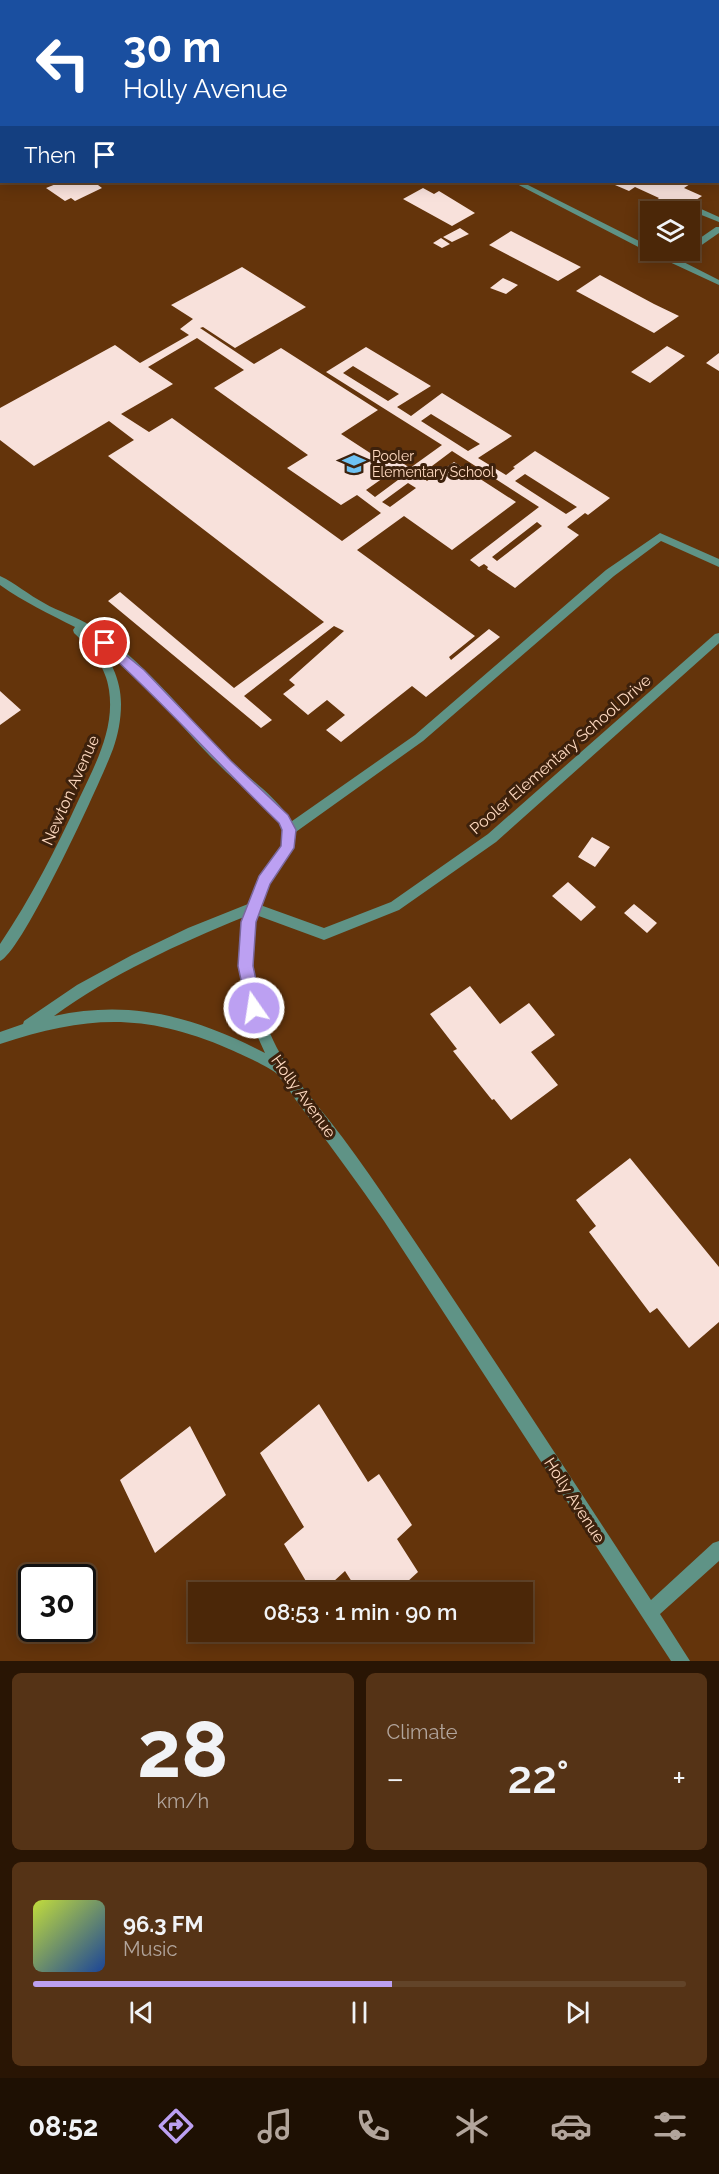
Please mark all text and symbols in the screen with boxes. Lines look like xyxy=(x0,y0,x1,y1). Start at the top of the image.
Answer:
text: 30 m xyxy=(123,23,221,72)
icon: left xyxy=(24,24,102,102)
text: Holly Avenue xyxy=(123,73,288,104)
icon: arrive xyxy=(88,138,121,171)
text: Then xyxy=(24,142,76,168)
map controls xyxy=(640,201,700,261)
button: layers xyxy=(640,201,700,261)
place label: Pooler Elementary School xyxy=(372,448,495,480)
school or university icon: Pooler Elementary School xyxy=(341,451,367,477)
pin xyxy=(79,617,130,668)
icon: arrive xyxy=(88,626,121,659)
street label: Pooler Elementary School Drive xyxy=(466,671,655,838)
street label: Newton Avenue xyxy=(38,732,103,848)
position arrow xyxy=(222,976,286,1040)
street label: Holly Avenue xyxy=(267,1051,340,1141)
street label: Holly Avenue xyxy=(540,1454,609,1546)
speed limit sign: 30 xyxy=(18,1564,96,1642)
text: 08:53 · 1 min · 90 m xyxy=(264,1599,457,1625)
text: 28 xyxy=(137,1704,228,1795)
text: Climate xyxy=(387,1720,458,1744)
text: 22° xyxy=(508,1751,569,1804)
text: − xyxy=(387,1759,404,1798)
text: + xyxy=(672,1759,686,1798)
text: km/h xyxy=(156,1789,209,1813)
text: 96.3 FM xyxy=(123,1911,203,1937)
text: Music xyxy=(123,1937,177,1961)
icon: previous xyxy=(125,1996,158,2029)
icon: pause xyxy=(343,1996,376,2029)
icon: next xyxy=(561,1996,594,2029)
icon: directions xyxy=(155,2105,197,2147)
icon: music xyxy=(254,2105,296,2147)
icon: phone xyxy=(352,2105,394,2147)
icon: climate xyxy=(451,2105,493,2147)
icon: car xyxy=(550,2105,592,2147)
icon: filters xyxy=(649,2105,691,2147)
text: 08:52 xyxy=(28,2111,98,2142)

